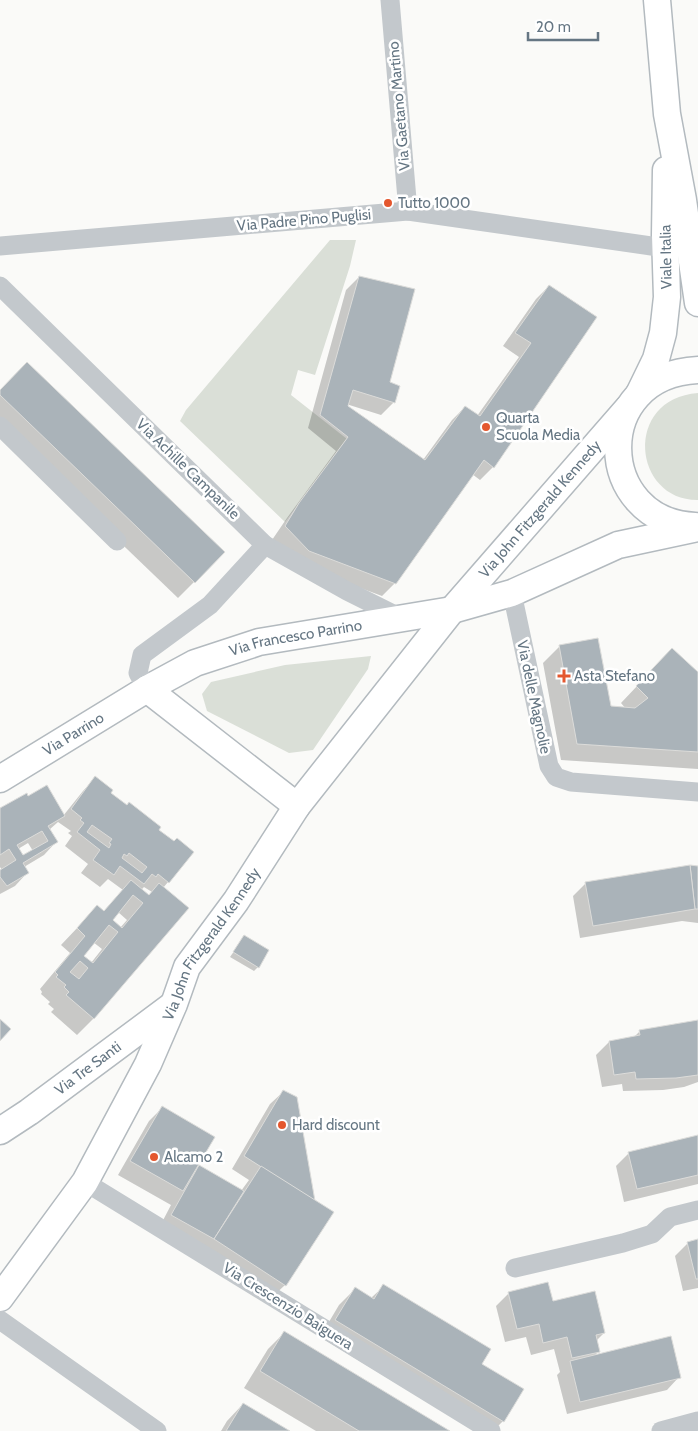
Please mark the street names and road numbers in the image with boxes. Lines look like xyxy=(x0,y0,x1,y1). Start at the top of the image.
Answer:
street label: Via Gaetano Martino xyxy=(384,41,414,171)
street label: Via Padre Pino Puglisi xyxy=(236,205,372,235)
street label: Viale Italia xyxy=(656,224,676,289)
street label: Via Achille Campanile xyxy=(133,415,244,523)
street label: Via John Fitzgerald Kennedy xyxy=(475,436,605,582)
street label: Via Francesco Parrino xyxy=(227,616,363,660)
street label: Via delle Magnolie xyxy=(513,639,555,756)
street label: Via Parrino xyxy=(39,709,107,760)
street label: Via John Fitzgerald Kennedy xyxy=(159,864,264,1023)
street label: Via Tre Santi xyxy=(51,1038,125,1099)
street label: Via Crescenzio Baiguera xyxy=(220,1259,357,1354)

